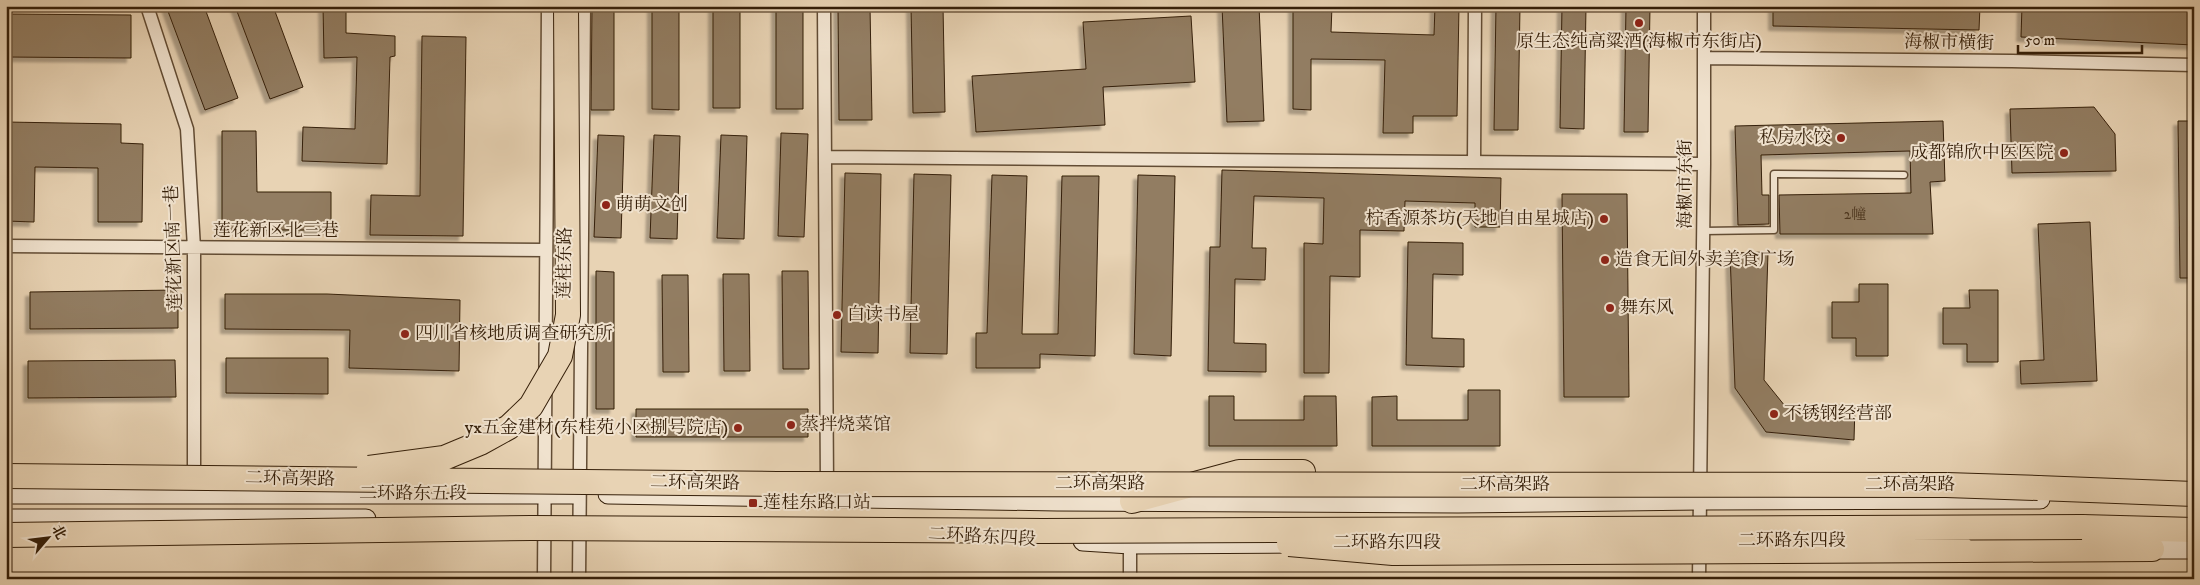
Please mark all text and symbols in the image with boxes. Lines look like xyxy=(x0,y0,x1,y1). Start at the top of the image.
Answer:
marker: 原生态纯高粱酒(海椒市东街店) xyxy=(1633,17,1645,29)
scale bar xyxy=(2018,22,2141,54)
place label: 原生态纯高粱酒(海椒市东街店) xyxy=(1516,31,1762,53)
street label: 海椒市横街 xyxy=(1904,31,1994,55)
text: 50 m xyxy=(2025,31,2055,50)
place label: 私房水饺 xyxy=(1759,127,1831,149)
marker: 私房水饺 xyxy=(1835,132,1847,144)
street label: 海椒市东街 xyxy=(1675,139,1697,229)
place label: 成都锦欣中医医院 xyxy=(1910,142,2054,164)
marker: 成都锦欣中医医院 xyxy=(2058,147,2070,159)
street label: 莲花新区南一巷 xyxy=(161,185,187,311)
place label: 萌萌文创 xyxy=(616,194,688,216)
marker: 萌萌文创 xyxy=(600,199,612,211)
house number: 2幢 xyxy=(1844,205,1866,224)
place label: 柠香源茶坊(天地自由星城店) xyxy=(1366,208,1594,230)
marker: 柠香源茶坊(天地自由星城店) xyxy=(1598,213,1610,225)
street label: 莲花新区北三巷 xyxy=(213,220,339,242)
street label: 莲桂东路 xyxy=(553,227,577,299)
place label: 造食无间外卖美食广场 xyxy=(1615,249,1795,271)
marker: 造食无间外卖美食广场 xyxy=(1599,254,1611,266)
place label: 舞东风 xyxy=(1620,297,1674,319)
marker: 舞东风 xyxy=(1604,302,1616,314)
place label: 白读书屋 xyxy=(847,304,919,326)
marker: 白读书屋 xyxy=(831,309,843,321)
place label: 四川省核地质调查研究所 xyxy=(415,323,613,345)
marker: 四川省核地质调查研究所 xyxy=(399,328,411,340)
place label: 不锈钢经营部 xyxy=(1784,403,1892,425)
marker: 不锈钢经营部 xyxy=(1768,408,1780,420)
place label: 蒸拌烧菜馆 xyxy=(801,414,891,436)
place label: yx五金建材(东桂苑小区捌号院店) xyxy=(465,417,728,439)
marker: 蒸拌烧菜馆 xyxy=(785,419,797,431)
marker: yx五金建材(东桂苑小区捌号院店) xyxy=(732,422,744,434)
street label: 二环高架路 xyxy=(245,467,335,491)
street label: 二环高架路 xyxy=(650,471,740,495)
street label: 二环高架路 xyxy=(1055,473,1145,495)
street label: 二环高架路 xyxy=(1460,474,1550,496)
street label: 二环高架路 xyxy=(1865,474,1955,496)
street label: 二环路东五段 xyxy=(359,483,467,505)
place label: 莲桂东路口站 xyxy=(763,492,871,514)
marker: 莲桂东路口站 xyxy=(747,497,759,509)
north arrow xyxy=(22,512,72,562)
text: 北 xyxy=(47,522,70,543)
street label: 二环路东四段 xyxy=(927,523,1037,551)
street label: 二环路东四段 xyxy=(1738,530,1846,552)
street label: 二环路东四段 xyxy=(1333,532,1441,554)

